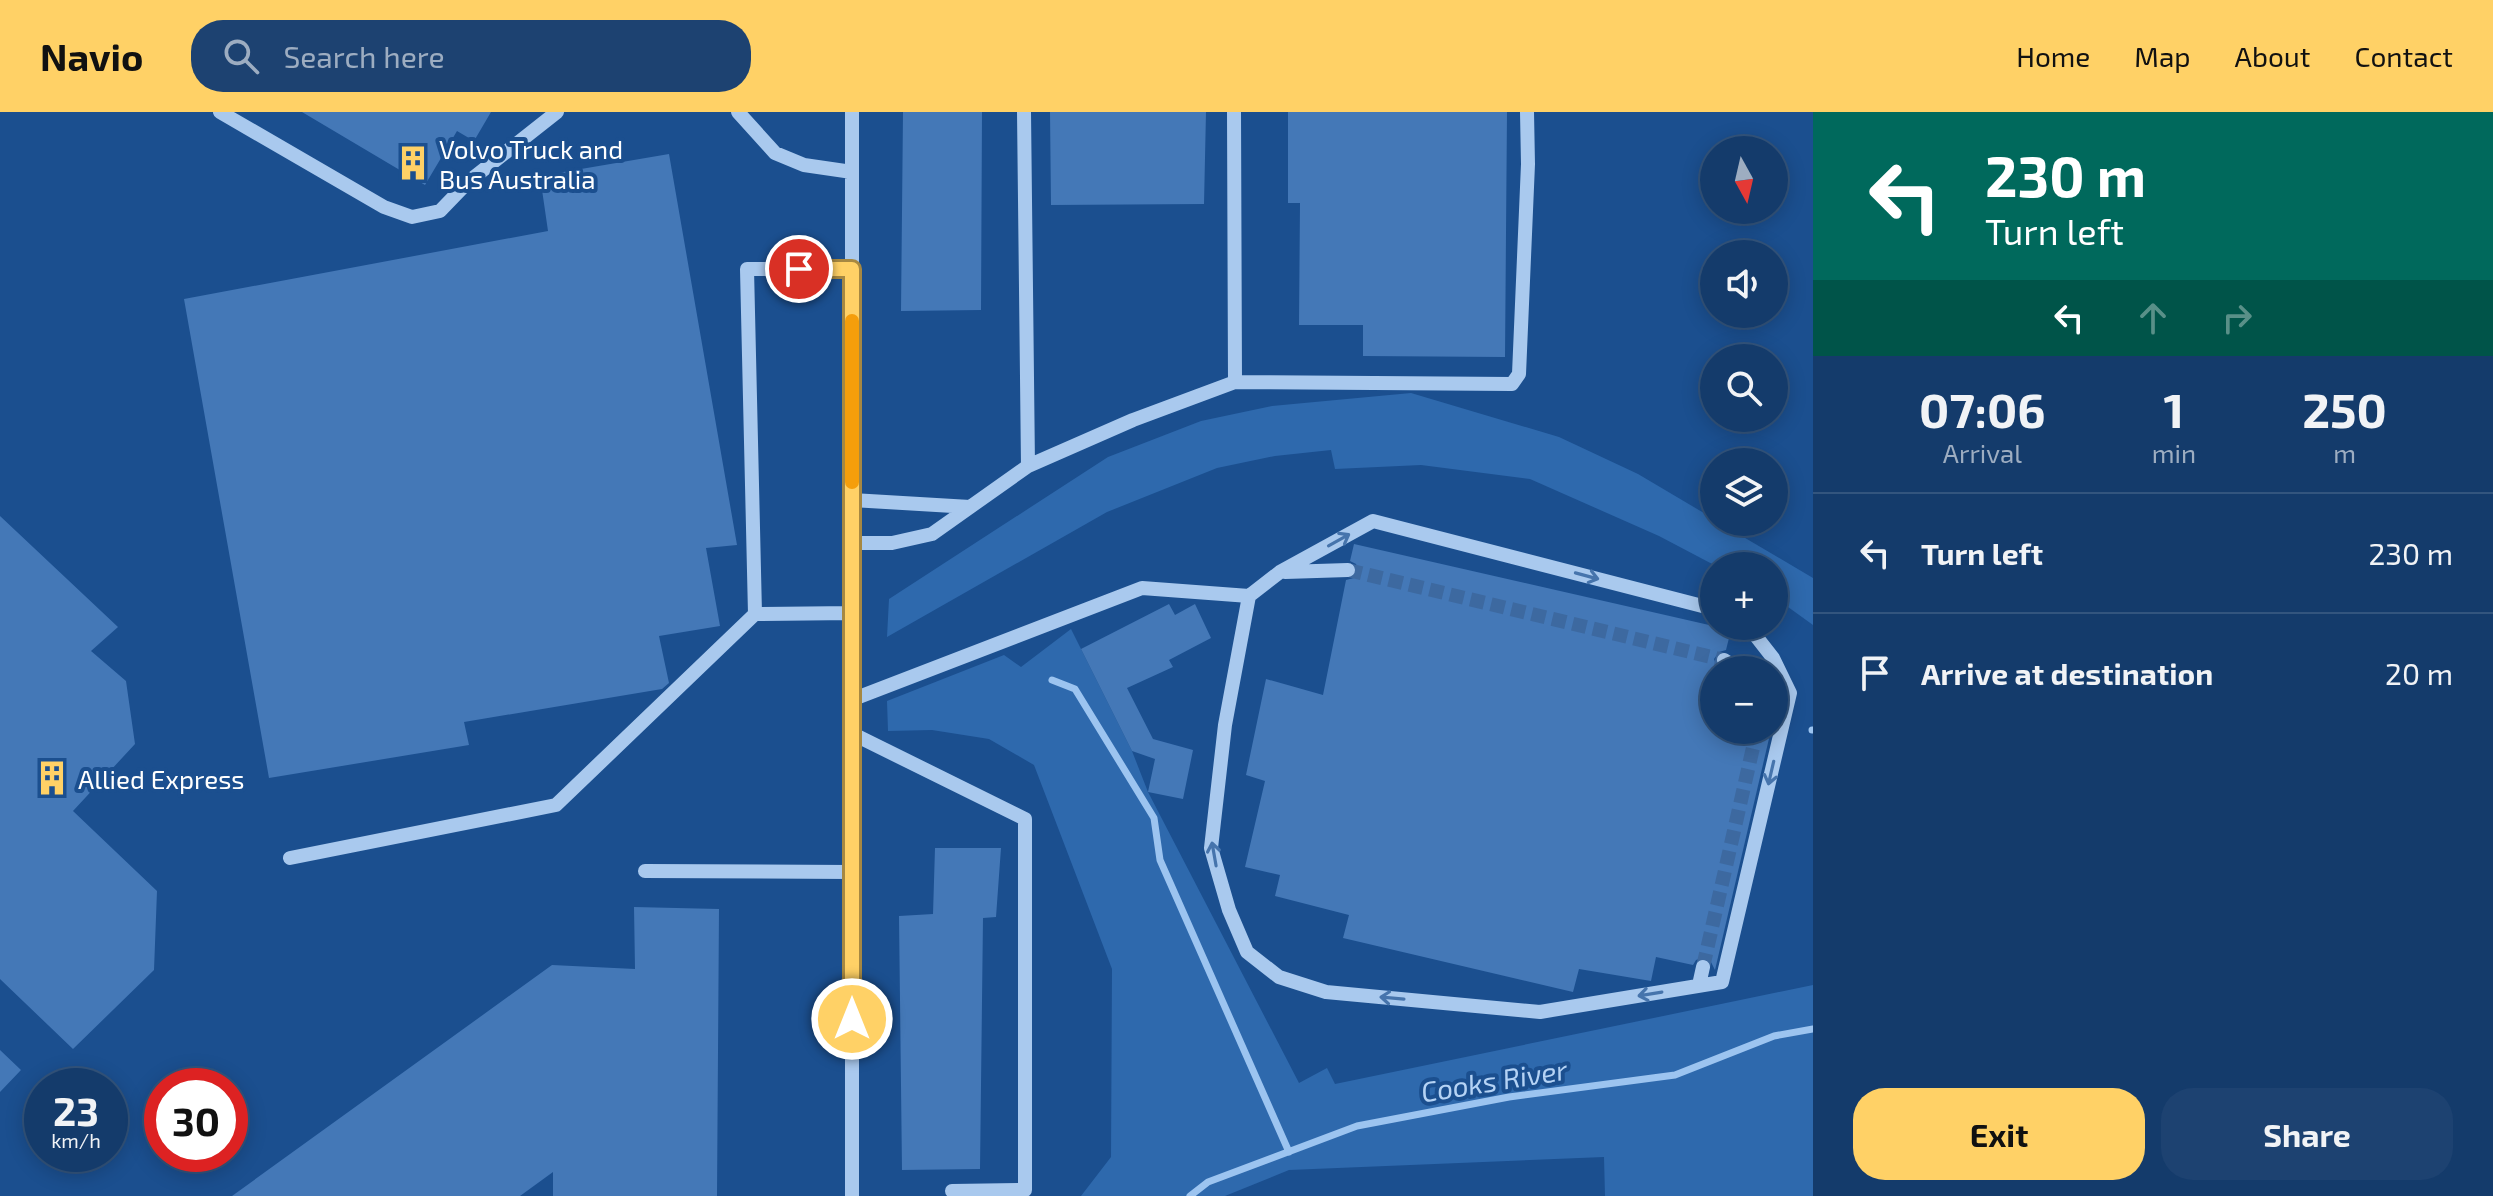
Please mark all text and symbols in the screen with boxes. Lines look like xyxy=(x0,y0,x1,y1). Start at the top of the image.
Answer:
search box xyxy=(191,20,751,92)
text: Navio xyxy=(40,33,143,79)
icon: search xyxy=(219,34,263,78)
text: Search here xyxy=(283,38,445,74)
text: Home xyxy=(2016,39,2090,73)
text: Map xyxy=(2134,39,2191,73)
text: About xyxy=(2235,39,2310,73)
text: Contact xyxy=(2354,39,2453,73)
place label: Volvo Truck and Bus Australia xyxy=(439,133,623,194)
north arrow xyxy=(1700,136,1788,224)
map controls xyxy=(1700,136,1788,744)
text: 230 m xyxy=(1985,141,2146,208)
building icon: Volvo Truck and Bus Australia xyxy=(394,144,432,182)
icon: left xyxy=(1853,144,1957,248)
text: Turn left xyxy=(1985,209,2124,252)
pin xyxy=(765,235,833,303)
button: sound xyxy=(1700,240,1788,328)
icon: arrive xyxy=(777,247,821,291)
icon: left xyxy=(2047,296,2091,340)
icon: ahead xyxy=(2131,296,2175,340)
icon: right xyxy=(2215,296,2259,340)
button: search xyxy=(1700,344,1788,432)
text: 07:06 xyxy=(1919,380,2046,438)
text: 1 xyxy=(2164,380,2184,438)
text: 250 xyxy=(2302,380,2387,438)
text: Arrival xyxy=(1943,437,2022,468)
text: min xyxy=(2152,437,2196,468)
text: m xyxy=(2333,437,2356,468)
button: layers xyxy=(1700,448,1788,536)
icon: left xyxy=(1853,531,1897,575)
one-way arrow xyxy=(1326,532,1350,547)
text: Turn left xyxy=(1921,535,2043,571)
text: 230 m xyxy=(2368,535,2453,571)
button: + xyxy=(1700,552,1788,640)
one-way arrow xyxy=(1573,570,1599,585)
icon: arrive xyxy=(1853,651,1897,695)
text: Arrive at destination xyxy=(1921,655,2213,691)
text: 20 m xyxy=(2385,655,2453,691)
button: − xyxy=(1700,656,1788,744)
building icon: Allied Express xyxy=(33,759,71,797)
one-way arrow xyxy=(1763,759,1778,785)
place label: Allied Express xyxy=(78,763,245,794)
one-way arrow xyxy=(1206,841,1221,867)
position arrow xyxy=(810,977,894,1061)
one-way arrow xyxy=(1638,987,1663,1002)
one-way arrow xyxy=(1379,991,1406,1006)
water label: Cooks River xyxy=(1418,1052,1570,1108)
speed limit sign: 30 xyxy=(144,1068,248,1172)
text: 23 xyxy=(53,1086,99,1134)
button: Exit xyxy=(1853,1088,2145,1180)
button: Share xyxy=(2161,1088,2453,1180)
text: km/h xyxy=(51,1128,101,1152)

